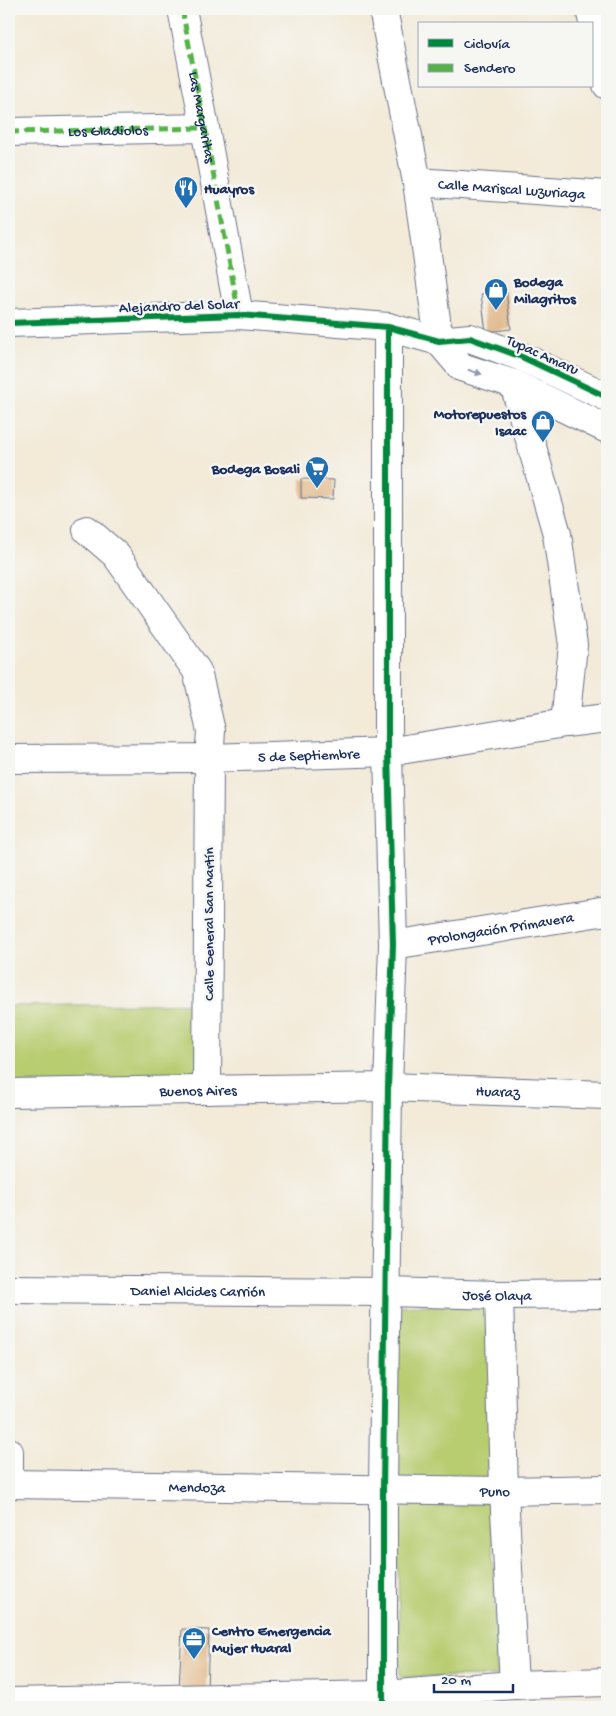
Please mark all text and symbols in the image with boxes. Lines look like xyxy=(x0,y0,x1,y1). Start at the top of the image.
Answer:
legend xyxy=(418,22,594,88)
text: Ciclovía xyxy=(464,36,510,54)
text: Sendero xyxy=(464,60,516,78)
street label: Las Margaritas xyxy=(183,70,218,165)
street label: Los Gladiolos xyxy=(68,122,149,142)
restaurant icon: Huayros xyxy=(173,175,199,209)
street label: Calle Mariscal Luzuriaga xyxy=(437,176,587,205)
place label: Huayros xyxy=(204,181,255,199)
place label: Bodega Milagritos xyxy=(513,274,577,309)
shop icon: Bodega Milagritos xyxy=(483,277,509,311)
street label: Alejandro del Solar xyxy=(119,296,241,318)
street label: Tupac Amaru xyxy=(502,331,581,380)
one-way arrow xyxy=(467,368,482,376)
place label: Motorepuestos Isaac xyxy=(434,406,527,441)
shop icon: Motorepuestos Isaac xyxy=(530,409,556,443)
supermarket icon: Bodega Bosali xyxy=(304,455,330,489)
place label: Bodega Bosali xyxy=(211,461,300,479)
street label: 5 de Septiembre xyxy=(258,746,361,767)
street label: Calle General San Martín xyxy=(201,847,219,1001)
street label: Prolongación Primavera xyxy=(426,909,576,950)
street label: Buenos Aires xyxy=(158,1082,237,1102)
street label: Huaraz xyxy=(475,1083,521,1103)
street label: Daniel Alcides Carrión xyxy=(130,1283,265,1302)
street label: José Olaya xyxy=(462,1287,532,1306)
street label: Mendoza xyxy=(168,1479,226,1498)
street label: Puno xyxy=(479,1484,510,1502)
place label: Centro Emergencia Mujer Huaral xyxy=(211,1623,332,1658)
office icon: Centro Emergencia Mujer Huaral xyxy=(181,1626,207,1660)
scale bar xyxy=(434,1661,512,1693)
text: 20 m xyxy=(441,1672,471,1690)

